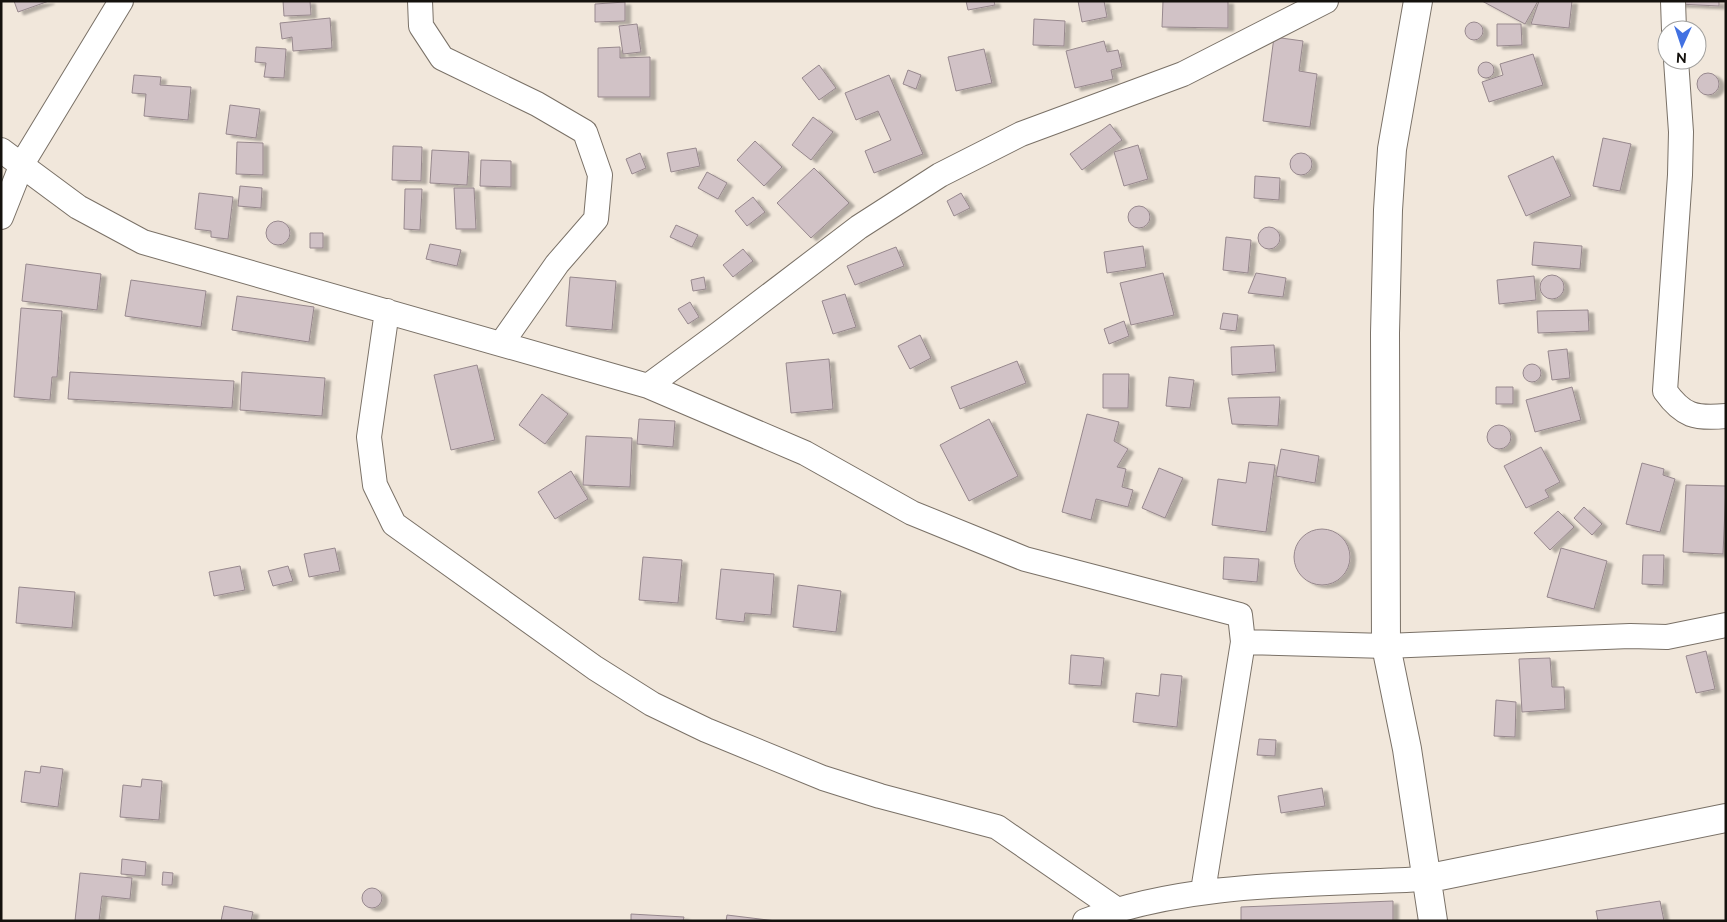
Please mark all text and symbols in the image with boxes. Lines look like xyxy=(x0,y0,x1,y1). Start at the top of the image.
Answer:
north arrow xyxy=(1657,20,1707,70)
text: N xyxy=(1676,50,1687,66)

